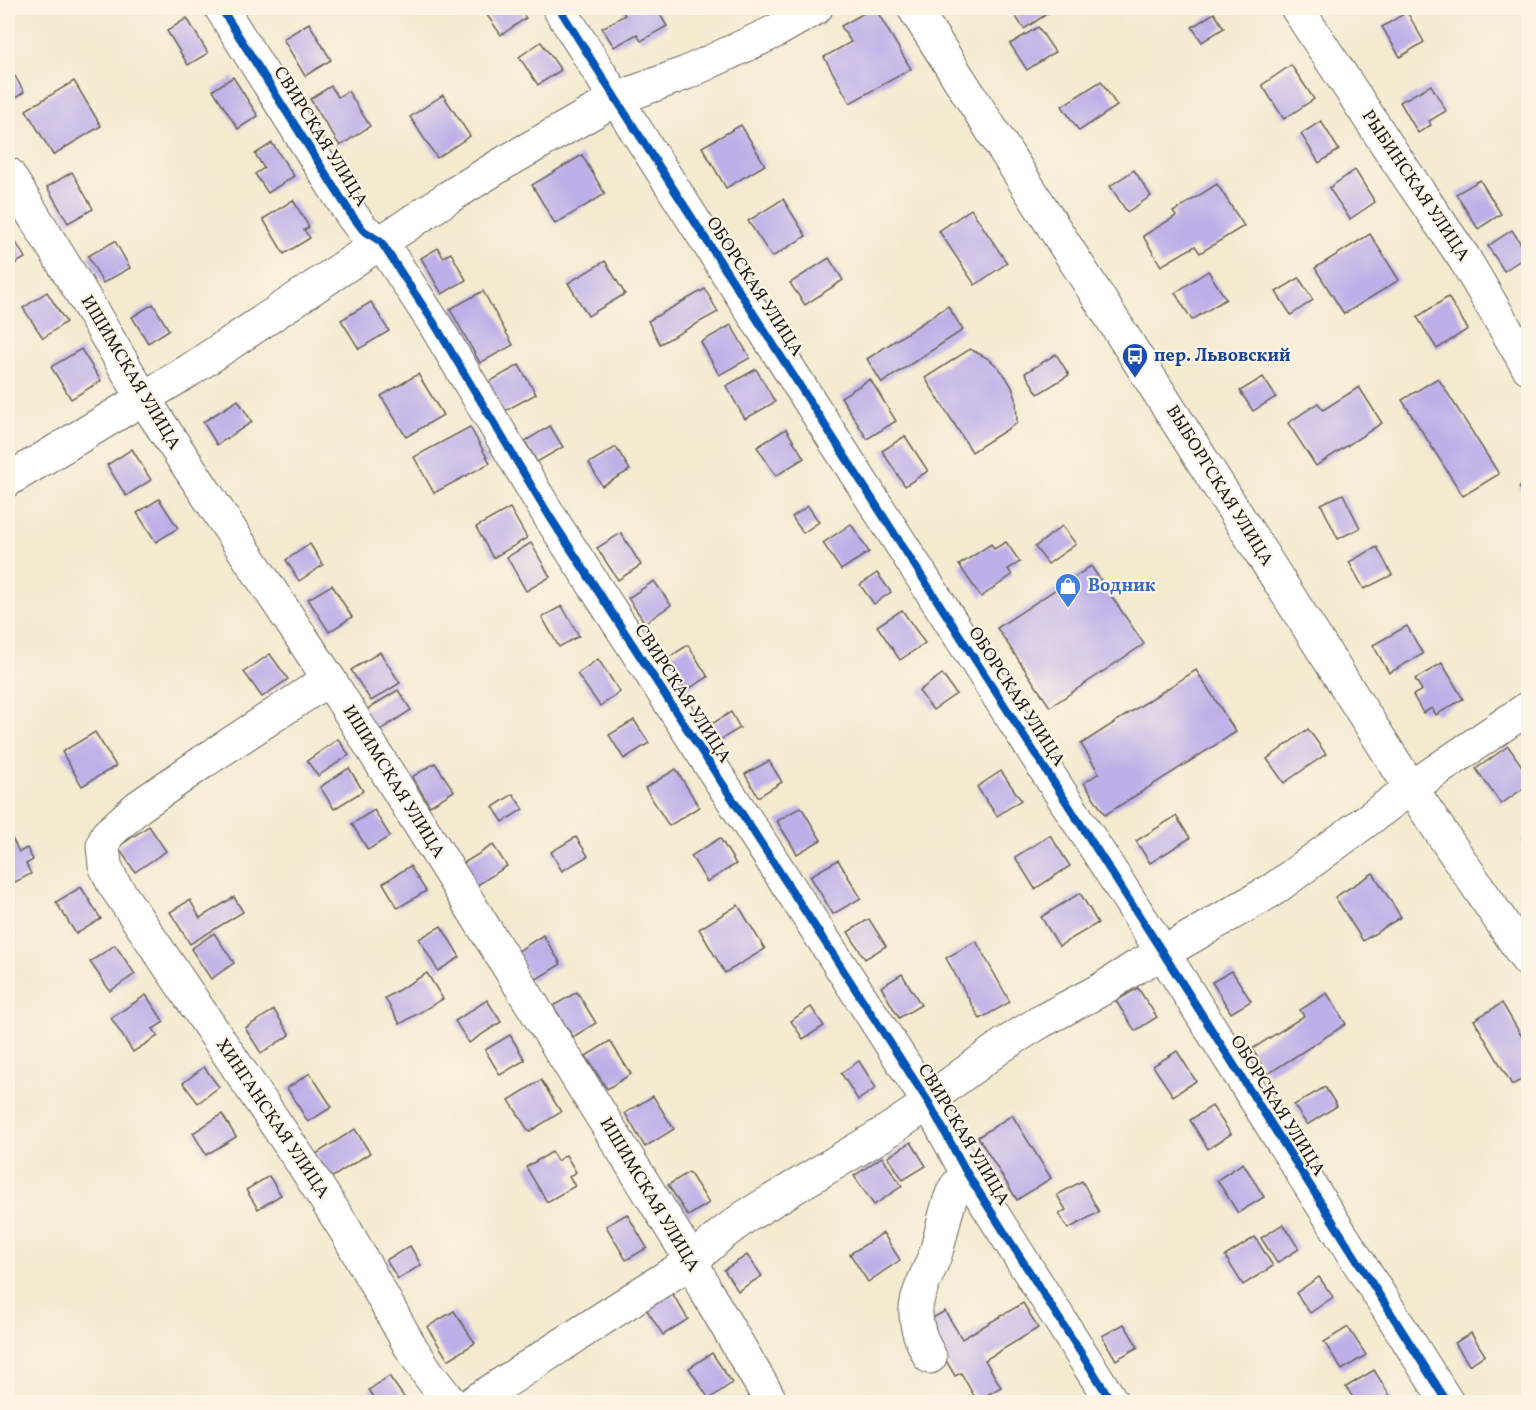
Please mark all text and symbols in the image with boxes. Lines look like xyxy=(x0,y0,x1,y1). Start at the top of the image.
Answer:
street label: СВИРСКАЯ УЛИЦА xyxy=(267,62,373,212)
street label: РЫБИНСКАЯ УЛИЦА xyxy=(1355,105,1475,267)
street label: ОБОРСКАЯ УЛИЦА xyxy=(699,212,809,362)
street label: ИШИМСКАЯ УЛИЦА xyxy=(74,291,186,455)
bus stop icon: пер. Львовский xyxy=(1120,341,1150,379)
place label: пер. Львовский xyxy=(1154,344,1291,369)
street label: ВЫБОРГСКАЯ УЛИЦА xyxy=(1159,401,1279,571)
shop icon: Водник xyxy=(1053,571,1083,609)
place label: Водник xyxy=(1088,574,1156,599)
street label: СВИРСКАЯ УЛИЦА xyxy=(628,620,737,769)
street label: ОБОРСКАЯ УЛИЦА xyxy=(961,622,1071,772)
street label: ИШИМСКАЯ УЛИЦА xyxy=(336,701,450,864)
street label: ОБОРСКАЯ УЛИЦА xyxy=(1223,1031,1331,1182)
street label: ХИНГАНСКАЯ УЛИЦА xyxy=(209,1034,335,1204)
street label: СВИРСКАЯ УЛИЦА xyxy=(911,1060,1015,1211)
street label: ИШИМСКАЯ УЛИЦА xyxy=(593,1113,705,1277)

